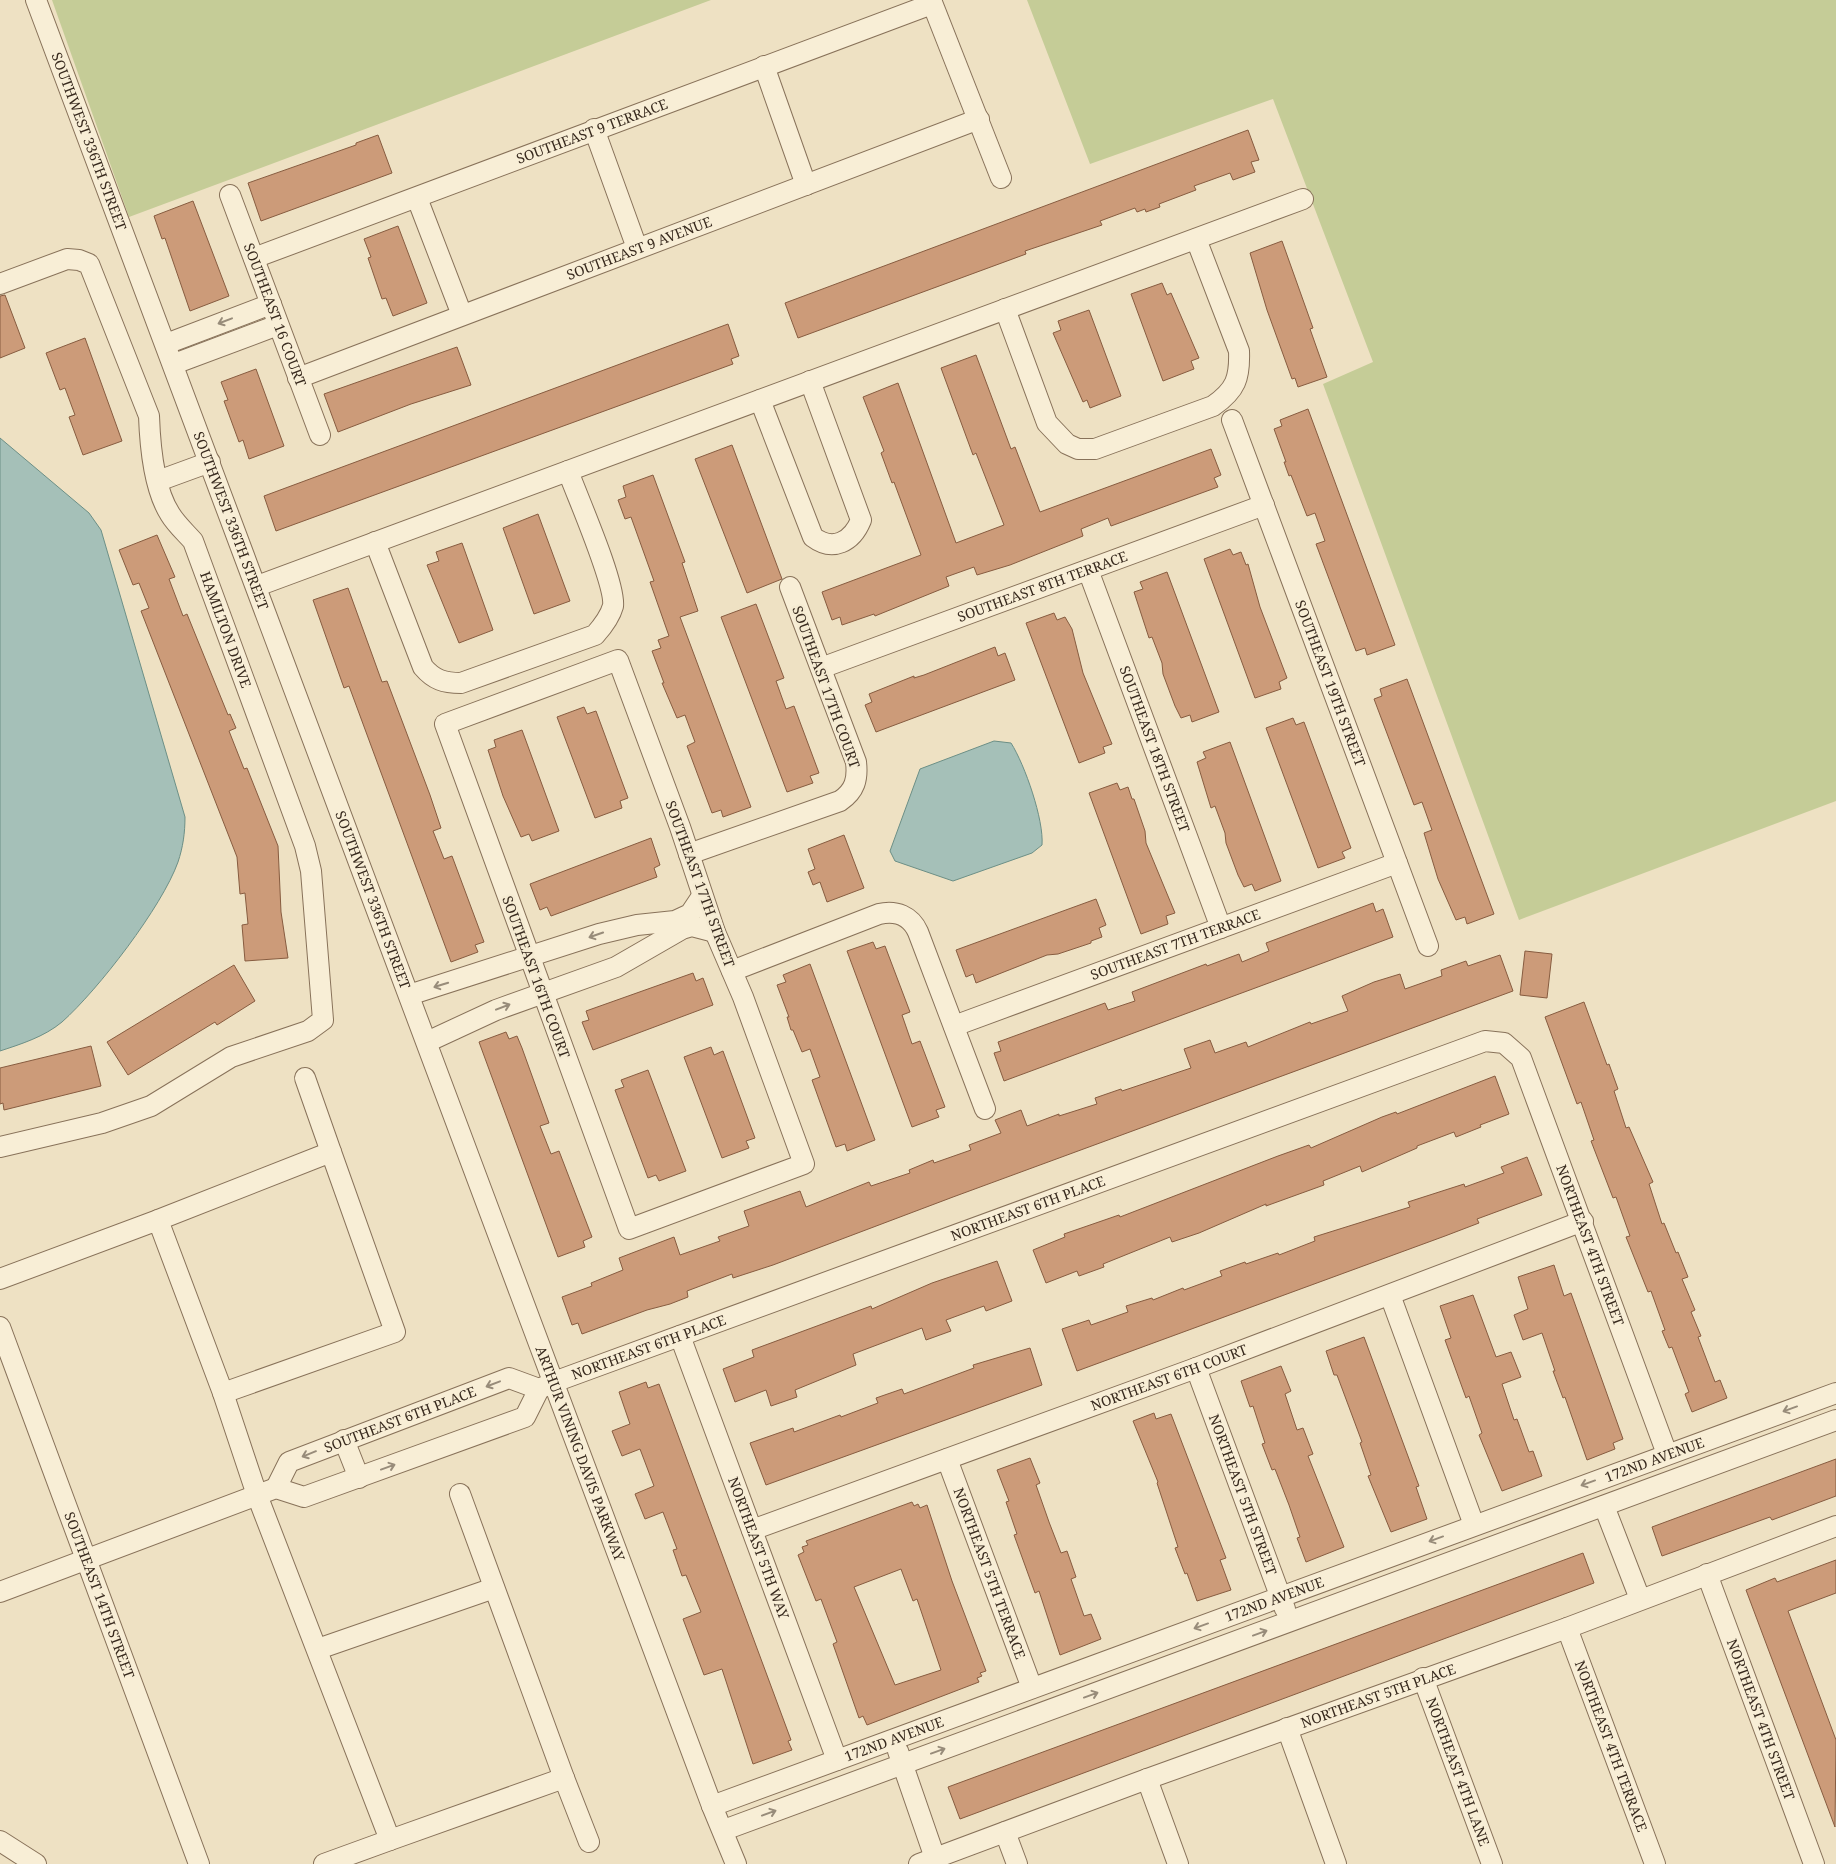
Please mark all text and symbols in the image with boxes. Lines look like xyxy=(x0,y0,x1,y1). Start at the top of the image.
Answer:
street label: SOUTHWEST 336TH STREET xyxy=(47,50,132,233)
street label: SOUTHEAST 9 TERRACE xyxy=(514,94,670,168)
street label: SOUTHEAST 9 AVENUE xyxy=(564,211,714,284)
street label: SOUTHEAST 16 COURT xyxy=(240,240,311,389)
one-way arrow xyxy=(218,318,233,327)
street label: SOUTHWEST 336TH STREET xyxy=(189,429,274,613)
street label: SOUTHEAST 8TH TERRACE xyxy=(955,546,1130,626)
street label: HAMILTON DRIVE xyxy=(196,569,256,691)
street label: SOUTHEAST 19TH STREET xyxy=(1291,597,1370,769)
street label: SOUTHEAST 17TH COURT xyxy=(788,603,865,771)
street label: SOUTHEAST 18TH STREET xyxy=(1115,663,1195,835)
street label: SOUTHEAST 17TH STREET xyxy=(661,798,740,970)
street label: SOUTHWEST 336TH STREET xyxy=(331,808,415,992)
street label: SOUTHEAST 16TH COURT xyxy=(498,893,575,1061)
street label: SOUTHEAST 7TH TERRACE xyxy=(1088,904,1263,984)
one-way arrow xyxy=(588,931,604,941)
one-way arrow xyxy=(434,981,450,991)
one-way arrow xyxy=(495,1002,510,1011)
street label: NORTHEAST 4TH STREET xyxy=(1552,1162,1629,1329)
street label: NORTHEAST 6TH PLACE xyxy=(948,1171,1108,1245)
street label: NORTHEAST 6TH PLACE xyxy=(569,1310,729,1384)
street label: NORTHEAST 6TH COURT xyxy=(1088,1339,1250,1415)
street label: ARTHUR VINING DAVIS PARKWAY xyxy=(532,1343,630,1564)
one-way arrow xyxy=(486,1380,501,1389)
street label: SOUTHEAST 6TH PLACE xyxy=(321,1381,479,1457)
one-way arrow xyxy=(1783,1405,1798,1414)
street label: NORTHEAST 5TH STREET xyxy=(1205,1411,1282,1578)
street label: 172ND AVENUE xyxy=(1602,1432,1707,1486)
one-way arrow xyxy=(301,1450,317,1459)
one-way arrow xyxy=(379,1462,395,1471)
street label: NORTHEAST 5TH WAY xyxy=(724,1474,794,1622)
one-way arrow xyxy=(1581,1479,1596,1488)
street label: NORTHEAST 5TH TERRACE xyxy=(949,1485,1031,1662)
street label: SOUTHEAST 14TH STREET xyxy=(60,1509,140,1681)
one-way arrow xyxy=(1428,1535,1444,1544)
street label: 172ND AVENUE xyxy=(1222,1572,1327,1626)
one-way arrow xyxy=(1194,1622,1209,1631)
one-way arrow xyxy=(1252,1628,1267,1637)
street label: NORTHEAST 4TH STREET xyxy=(1723,1636,1800,1803)
street label: NORTHEAST 4TH TERRACE xyxy=(1571,1657,1652,1835)
street label: NORTHEAST 5TH PLACE xyxy=(1298,1659,1458,1732)
one-way arrow xyxy=(1083,1690,1098,1699)
street label: NORTHEAST 4TH LANE xyxy=(1422,1695,1495,1849)
street label: 172ND AVENUE xyxy=(842,1712,946,1766)
one-way arrow xyxy=(930,1746,946,1755)
one-way arrow xyxy=(761,1808,777,1817)

